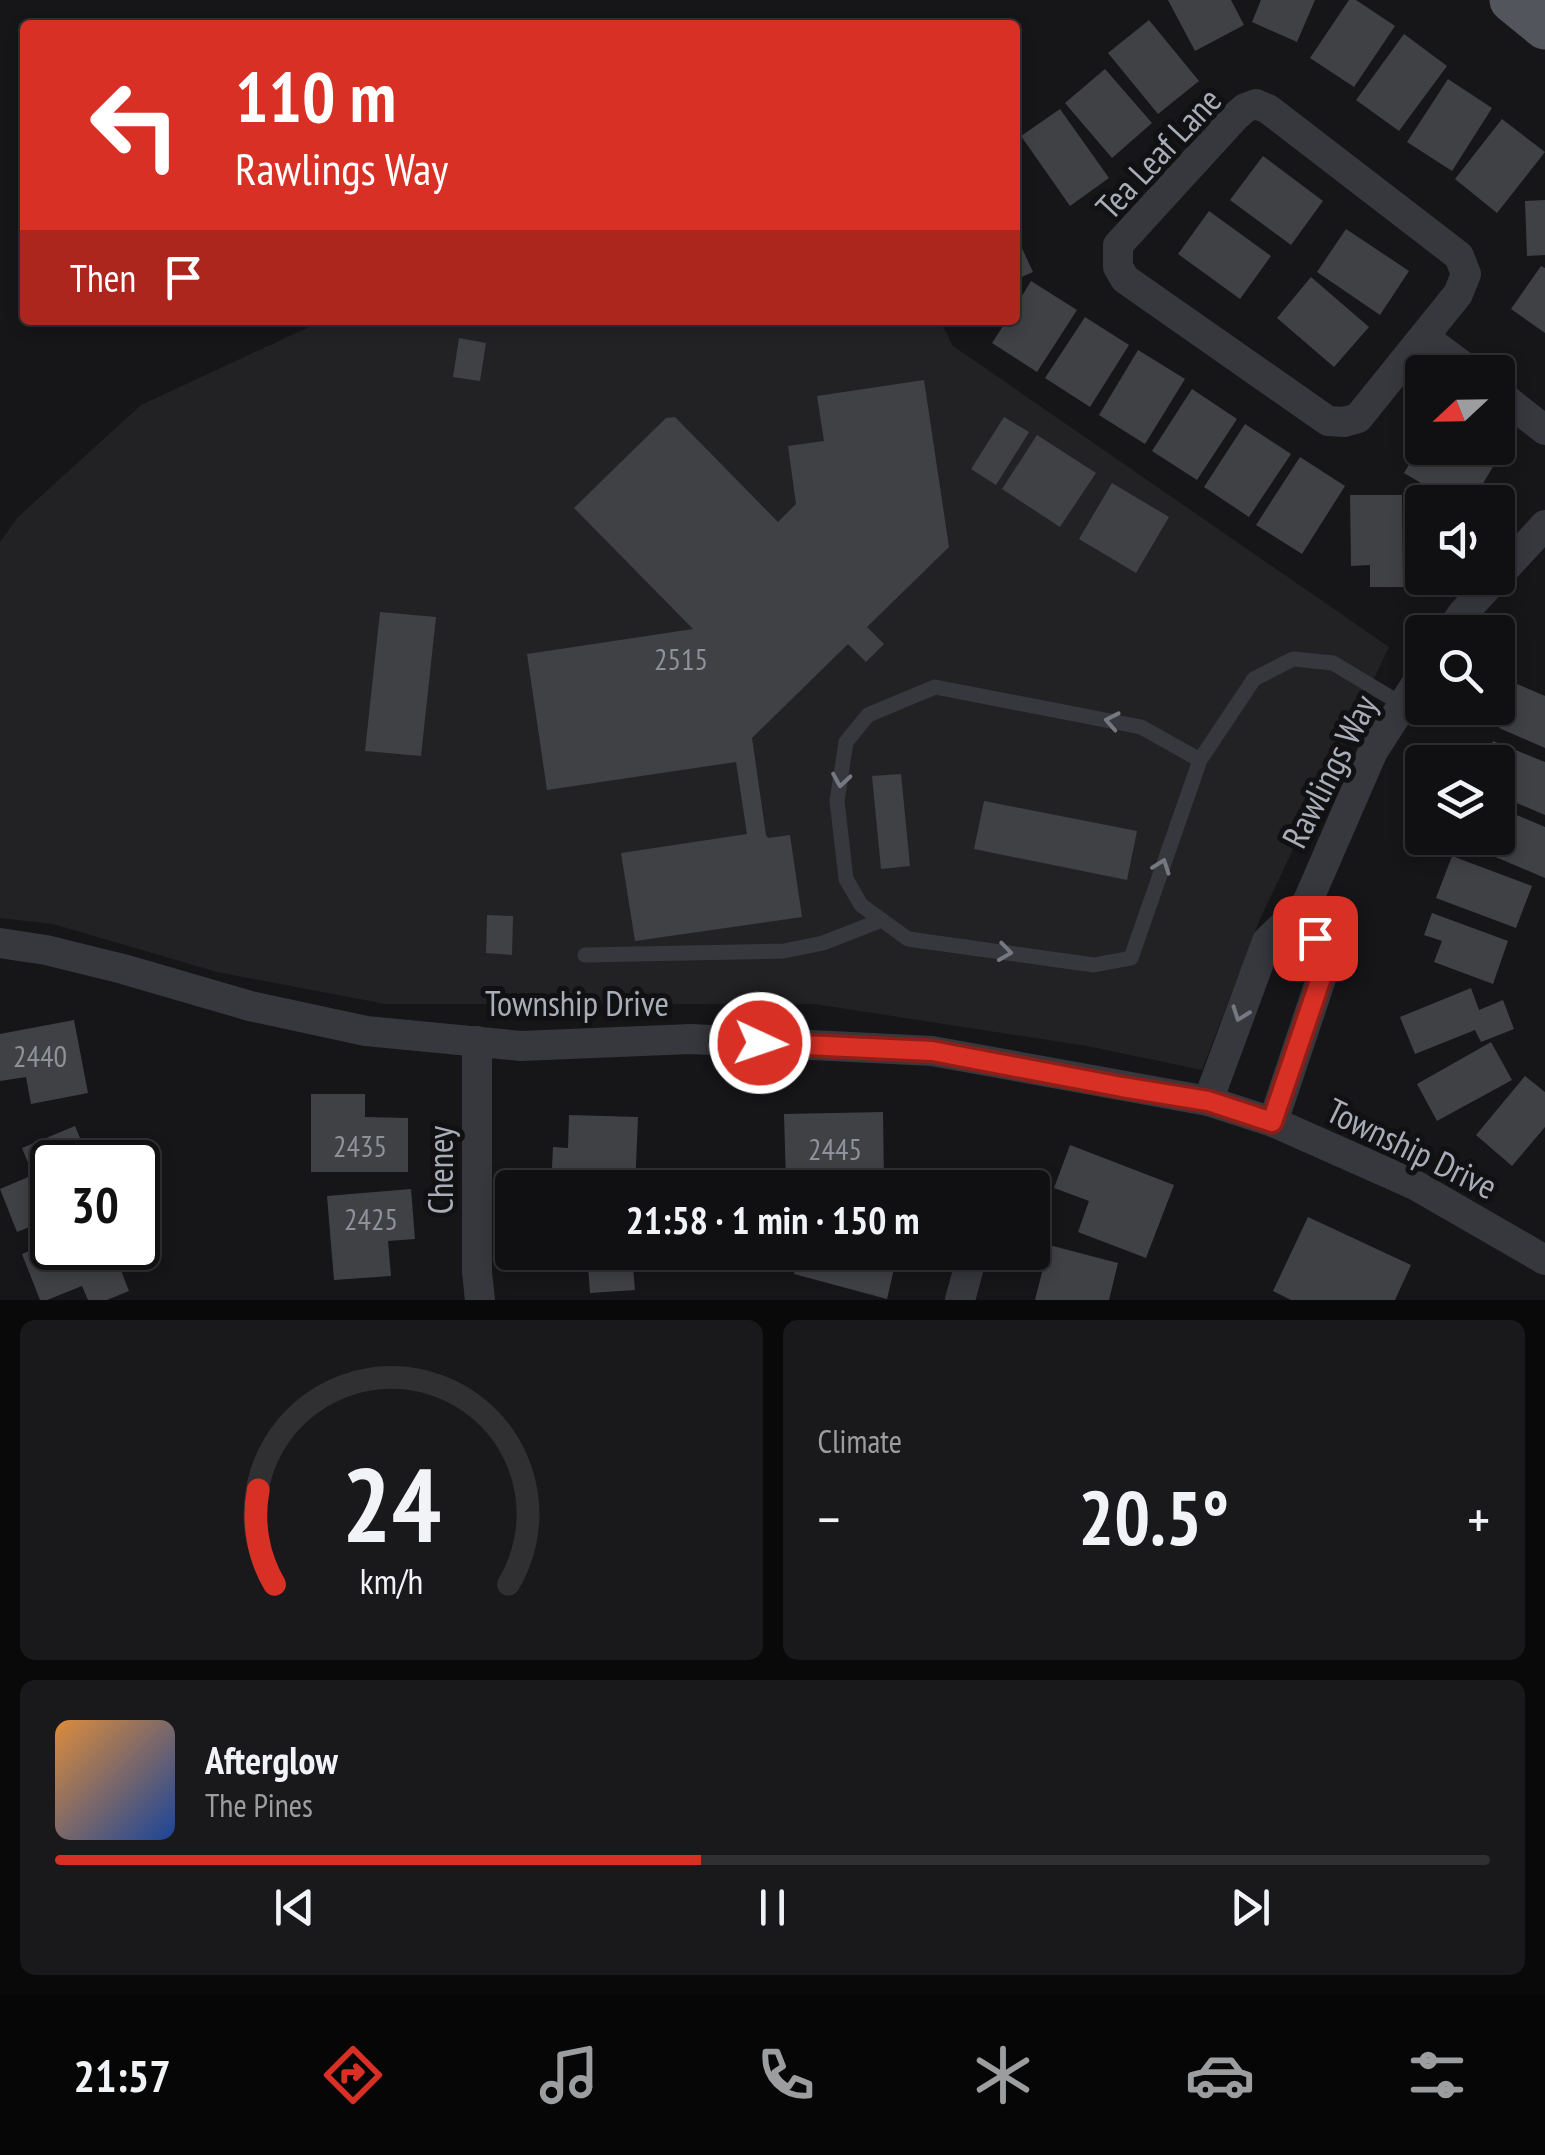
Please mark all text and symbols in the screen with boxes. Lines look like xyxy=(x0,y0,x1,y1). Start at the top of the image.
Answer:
text: 110 m xyxy=(235,51,396,141)
icon: left xyxy=(70,60,200,190)
street label: Tea Leaf Lane xyxy=(1085,77,1231,229)
text: Rawlings Way xyxy=(235,139,448,197)
icon: arrive xyxy=(156,250,211,305)
text: Then xyxy=(70,253,136,302)
north arrow xyxy=(1405,355,1515,465)
map controls xyxy=(1405,355,1515,855)
button: sound xyxy=(1405,485,1515,595)
button: search xyxy=(1405,615,1515,725)
house number: 2515 xyxy=(654,639,708,678)
street label: Rawlings Way xyxy=(1271,686,1388,855)
one-way arrow xyxy=(1103,711,1120,732)
button: layers xyxy=(1405,745,1515,855)
one-way arrow xyxy=(831,771,852,788)
one-way arrow xyxy=(1150,858,1171,875)
pin xyxy=(1273,896,1358,981)
icon: arrive xyxy=(1288,911,1343,966)
one-way arrow xyxy=(997,941,1013,962)
street label: Township Drive xyxy=(485,980,669,1026)
position arrow xyxy=(708,991,812,1095)
one-way arrow xyxy=(1232,1004,1252,1022)
house number: 2440 xyxy=(13,1036,67,1075)
street label: Township Drive xyxy=(1319,1087,1505,1209)
street label: Cheney xyxy=(417,1125,463,1214)
house number: 2435 xyxy=(333,1126,387,1165)
house number: 2445 xyxy=(808,1129,862,1168)
speed limit sign: 30 xyxy=(30,1140,160,1270)
text: 21:58 · 1 min · 150 m xyxy=(626,1195,919,1244)
house number: 2425 xyxy=(344,1199,398,1238)
text: Climate xyxy=(818,1420,902,1462)
text: 24 xyxy=(342,1436,441,1571)
text: 20.5° xyxy=(1078,1469,1229,1566)
text: − xyxy=(818,1483,840,1554)
text: + xyxy=(1467,1483,1490,1554)
text: km/h xyxy=(360,1558,423,1604)
text: Afterglow xyxy=(205,1735,338,1784)
text: The Pines xyxy=(205,1784,313,1826)
icon: previous xyxy=(267,1880,322,1935)
icon: pause xyxy=(745,1880,800,1935)
icon: next xyxy=(1223,1880,1278,1935)
icon: directions xyxy=(318,2040,388,2110)
icon: music xyxy=(534,2040,604,2110)
icon: phone xyxy=(751,2040,821,2110)
icon: climate xyxy=(968,2040,1038,2110)
icon: car xyxy=(1185,2040,1255,2110)
icon: filters xyxy=(1402,2040,1472,2110)
text: 21:57 xyxy=(73,2046,171,2104)

